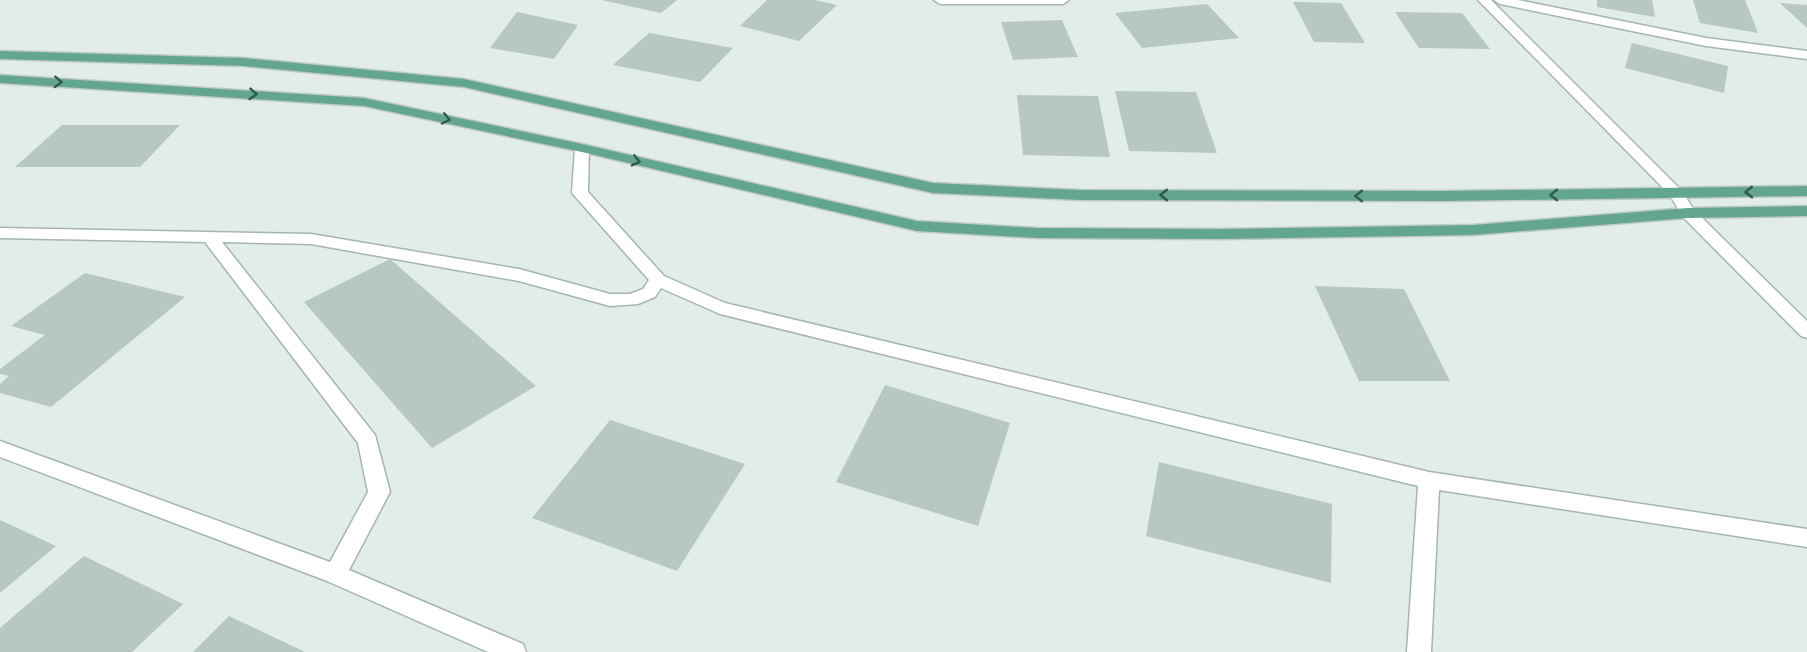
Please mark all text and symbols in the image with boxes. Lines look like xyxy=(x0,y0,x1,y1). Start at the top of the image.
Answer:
one-way arrow xyxy=(54,76,63,89)
one-way arrow xyxy=(249,87,258,100)
one-way arrow xyxy=(441,112,451,125)
one-way arrow xyxy=(631,153,641,166)
one-way arrow xyxy=(1744,186,1753,198)
one-way arrow xyxy=(1549,188,1558,201)
one-way arrow xyxy=(1159,189,1168,201)
one-way arrow xyxy=(1354,190,1363,202)

